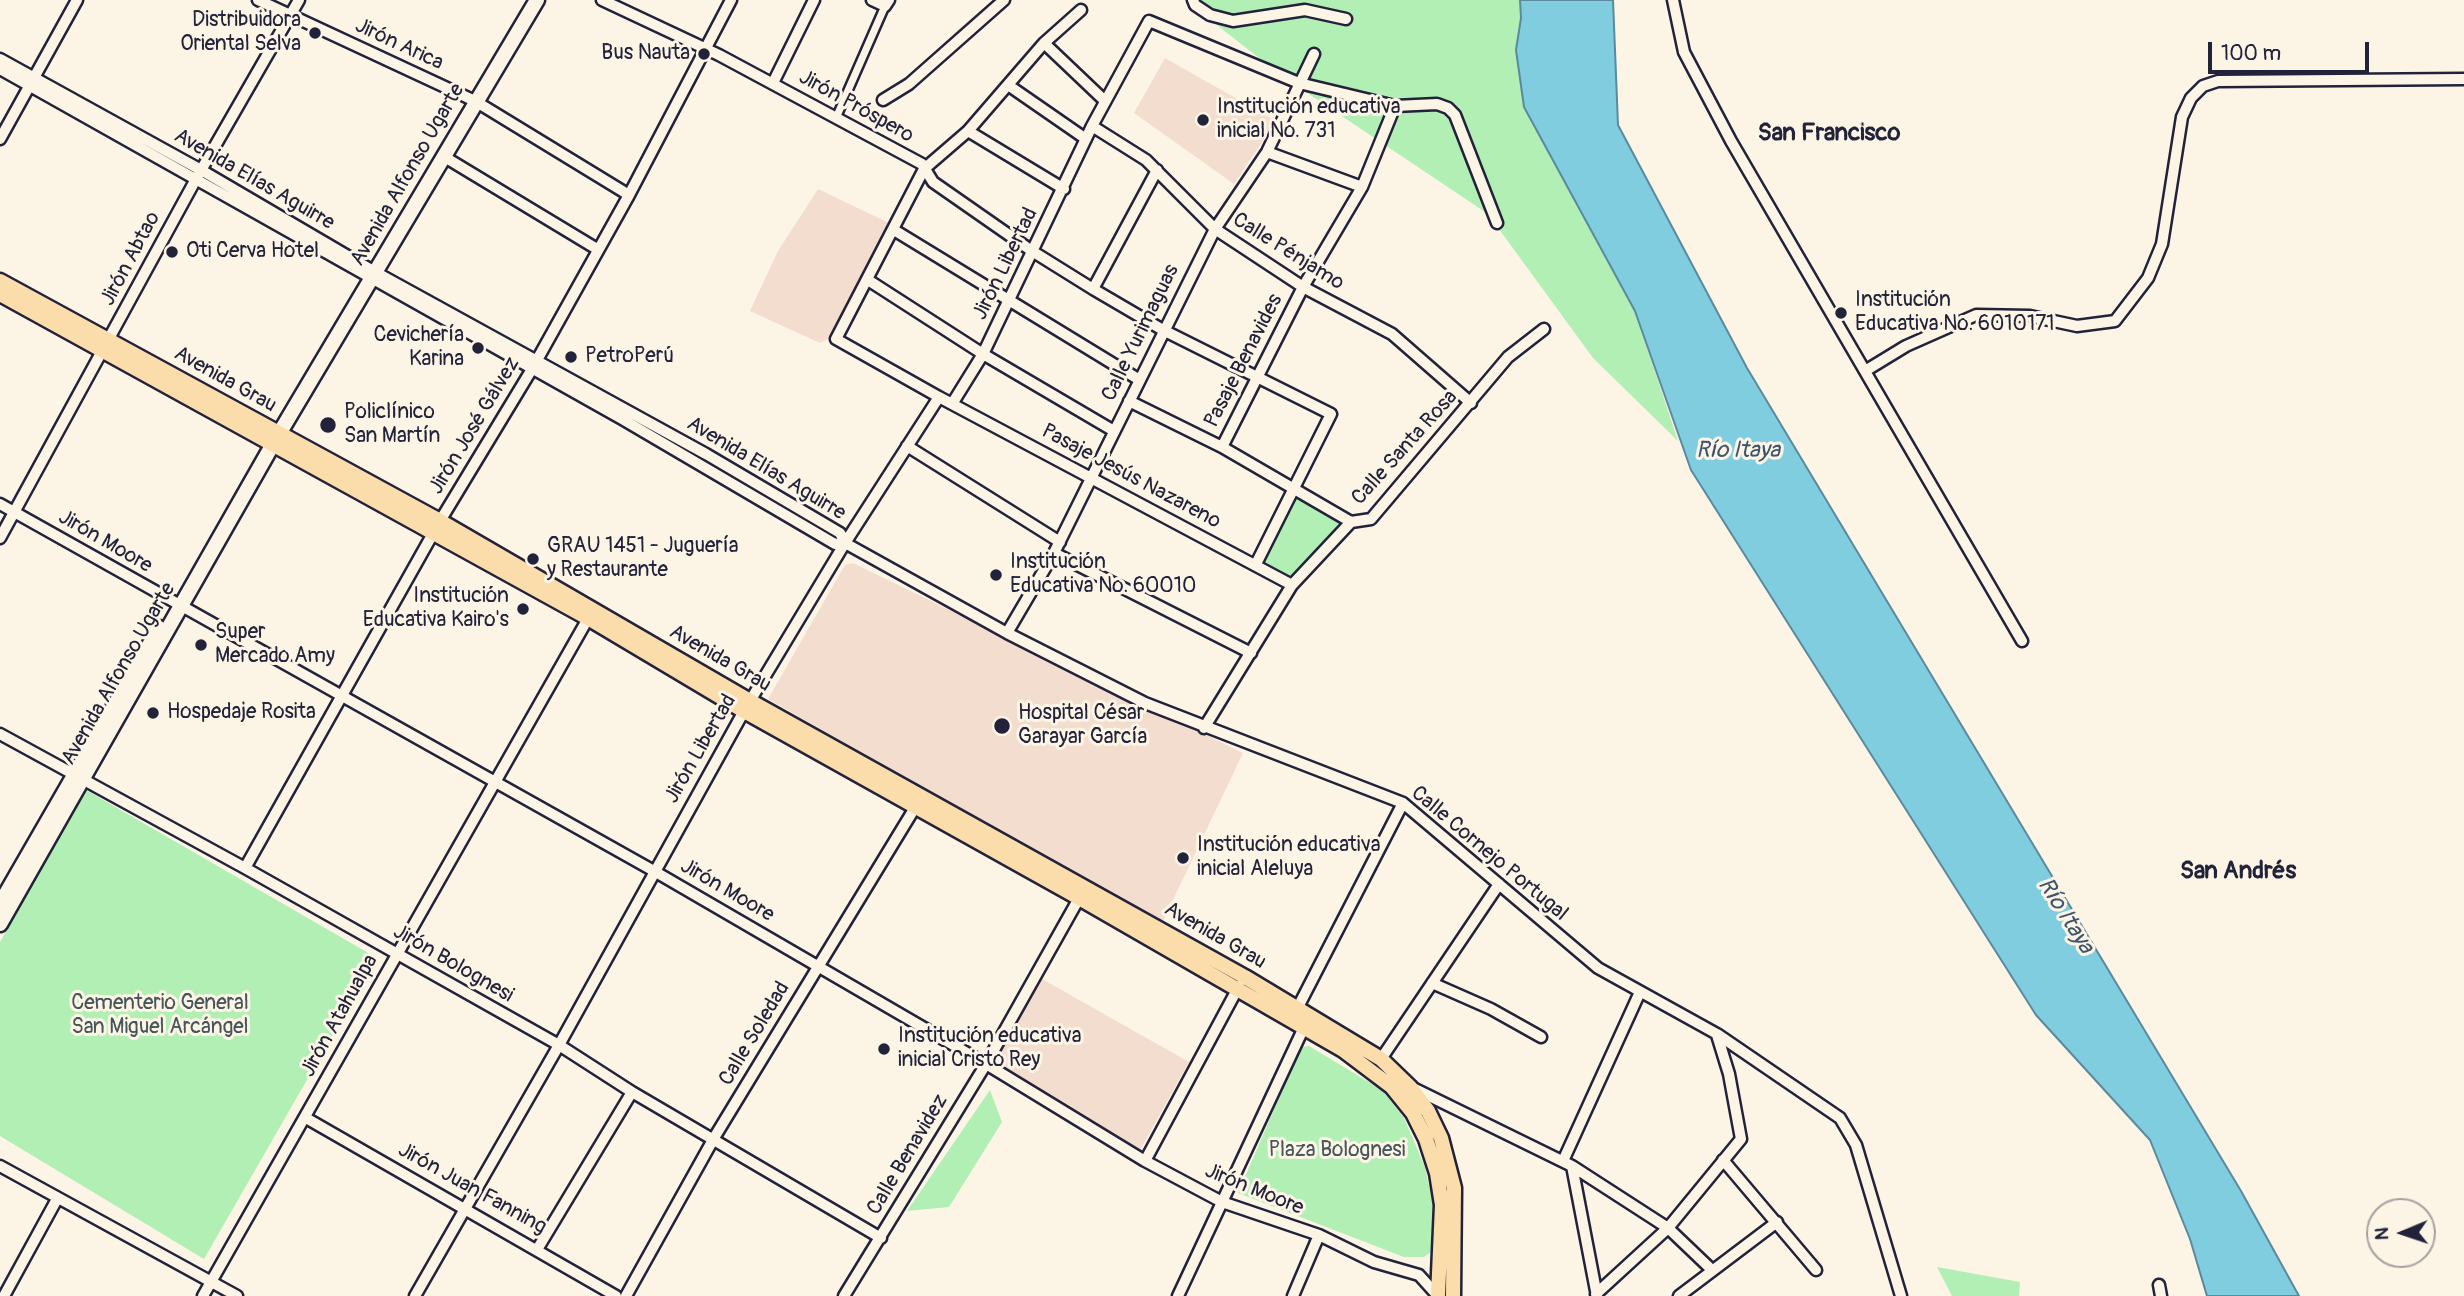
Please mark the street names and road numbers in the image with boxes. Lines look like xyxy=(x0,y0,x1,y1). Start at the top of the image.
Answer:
street label: Jirón Arica xyxy=(351,14,447,76)
street label: Jirón Próspero xyxy=(794,65,918,149)
street label: Avenida Alfonso Ugarte xyxy=(346,79,470,271)
street label: Avenida Elías Aguirre xyxy=(169,124,339,236)
street label: Jirón Libertad xyxy=(968,204,1044,324)
street label: Jirón Abtao xyxy=(96,208,166,310)
street label: Calle Pénjamo xyxy=(1228,208,1348,296)
street label: Calle Yurimaguas xyxy=(1097,260,1185,406)
street label: Pasaje Benavides xyxy=(1200,290,1288,432)
street label: Avenida Grau xyxy=(169,342,281,418)
street label: Jirón José Gálvez xyxy=(424,353,526,499)
street label: Calle Santa Rosa xyxy=(1347,385,1463,511)
street label: Avenida Elías Aguirre xyxy=(682,412,850,526)
street label: Pasaje Jesús Nazareno xyxy=(1037,419,1225,535)
street label: Jirón Moore xyxy=(54,505,156,579)
street label: Avenida Alfonso Ugarte xyxy=(57,578,181,770)
street label: Avenida Grau xyxy=(665,620,775,698)
street label: Jirón Libertad xyxy=(660,690,742,808)
street label: Calle Cornejo Portugal xyxy=(1405,781,1573,927)
street label: Jirón Moore xyxy=(676,854,778,928)
street label: Avenida Grau xyxy=(1160,897,1270,975)
street label: Jirón Bolognesi xyxy=(388,919,518,1009)
street label: Jirón Atahualpa xyxy=(296,950,384,1082)
street label: Calle Soledad xyxy=(714,977,796,1091)
street label: Calle Benavidez xyxy=(862,1090,954,1220)
street label: Jirón Juan Fanning xyxy=(393,1138,551,1240)
street label: Jirón Moore xyxy=(1201,1159,1307,1221)

